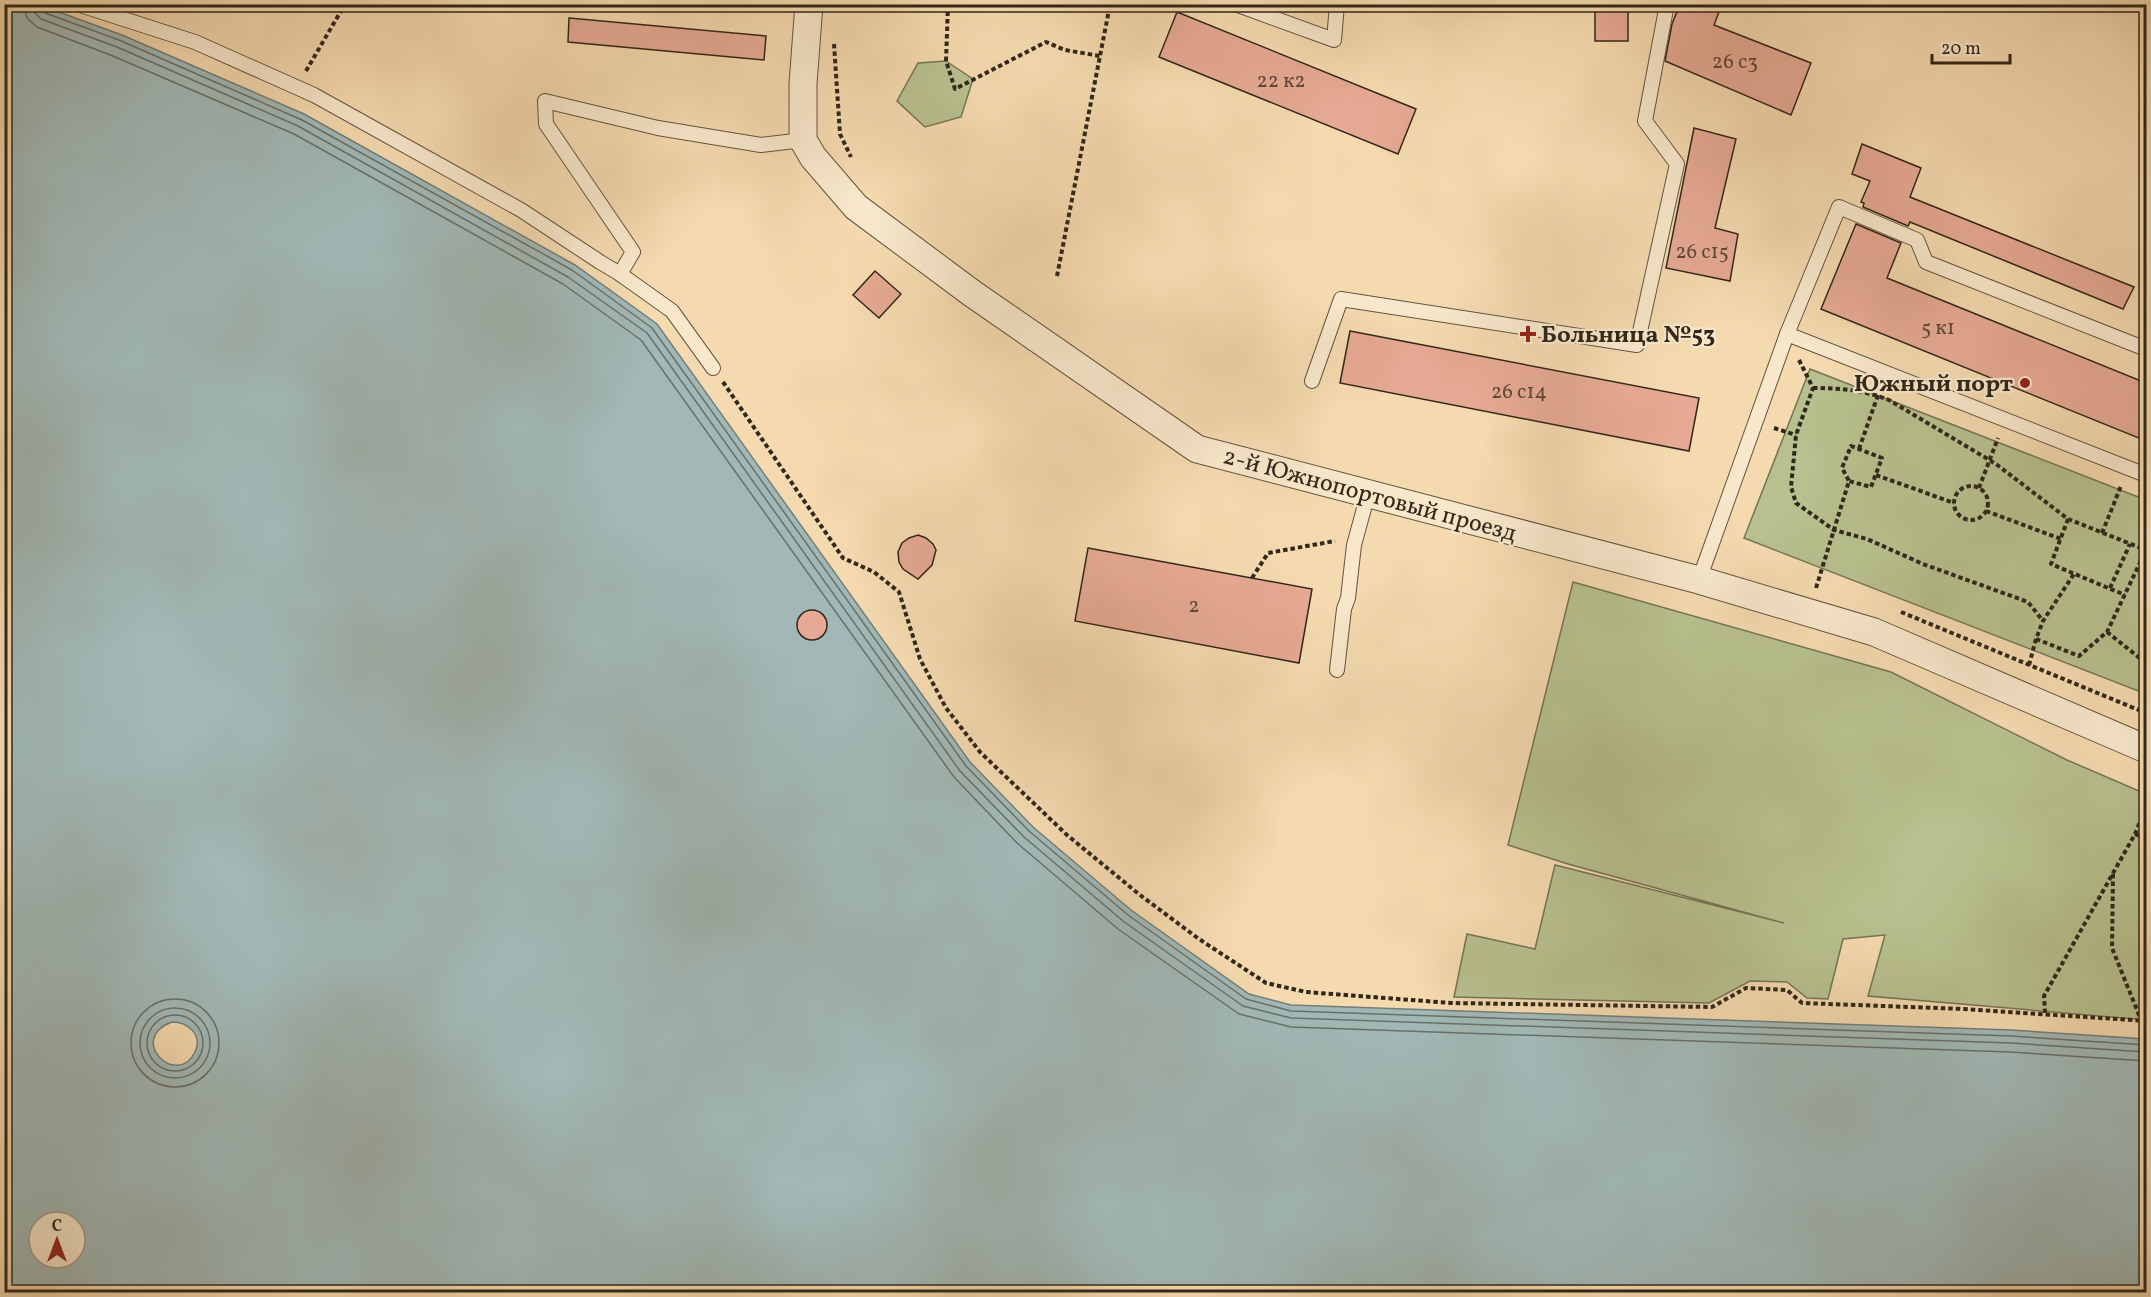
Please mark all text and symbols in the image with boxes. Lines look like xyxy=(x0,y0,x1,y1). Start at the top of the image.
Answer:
scale bar xyxy=(1932,27,2010,65)
text: 20 m xyxy=(1941,37,1981,62)
house number: 26 с3 xyxy=(1712,48,1758,77)
house number: 22 к2 xyxy=(1256,67,1306,96)
house number: 26 с15 xyxy=(1675,238,1729,267)
house number: 5 к1 xyxy=(1921,314,1955,343)
place label: Больница №53 xyxy=(1541,319,1715,353)
marker: Больница №53 xyxy=(1519,325,1537,343)
place label: Южный порт xyxy=(1854,368,2013,402)
marker: Южный порт xyxy=(2018,376,2032,390)
house number: 26 с14 xyxy=(1491,378,1547,407)
street label: 2-й Южнопортовый проезд xyxy=(1219,440,1520,552)
house number: 2 xyxy=(1188,592,1200,621)
north arrow xyxy=(27,1210,87,1270)
text: С xyxy=(52,1216,62,1238)

